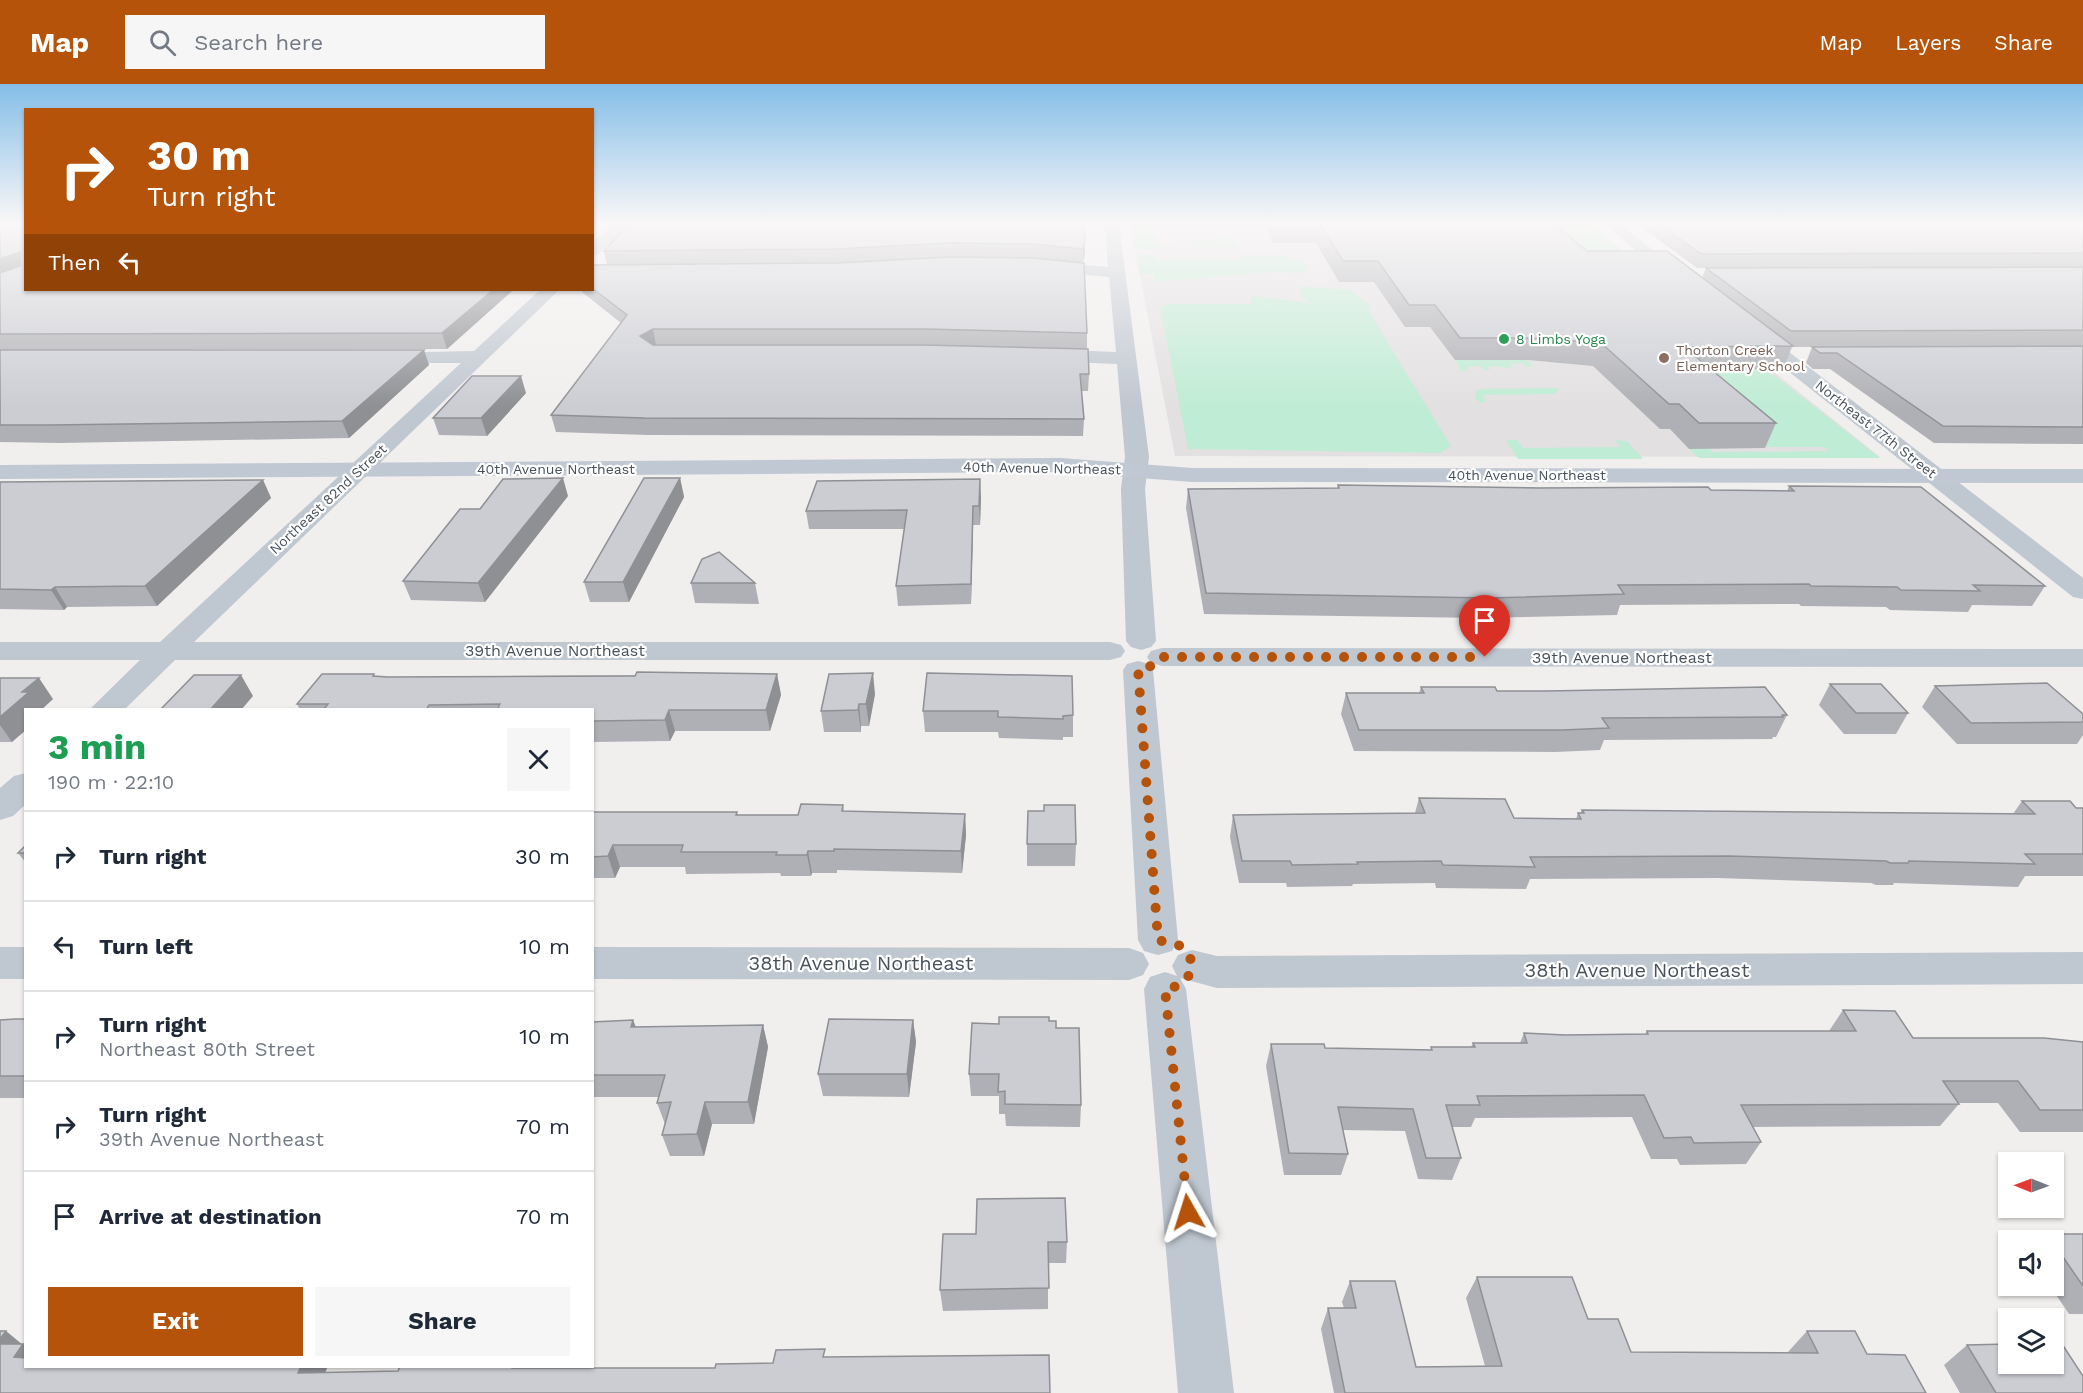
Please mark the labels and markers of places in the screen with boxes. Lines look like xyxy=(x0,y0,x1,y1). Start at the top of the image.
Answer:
place label: 8 Limbs Yoga xyxy=(1516,331,1606,347)
marker: 8 Limbs Yoga xyxy=(1497,332,1511,346)
place label: Thorton Creek Elementary School xyxy=(1676,342,1806,374)
marker: Thorton Creek Elementary School xyxy=(1657,351,1671,365)
pin xyxy=(1459,595,1510,657)

